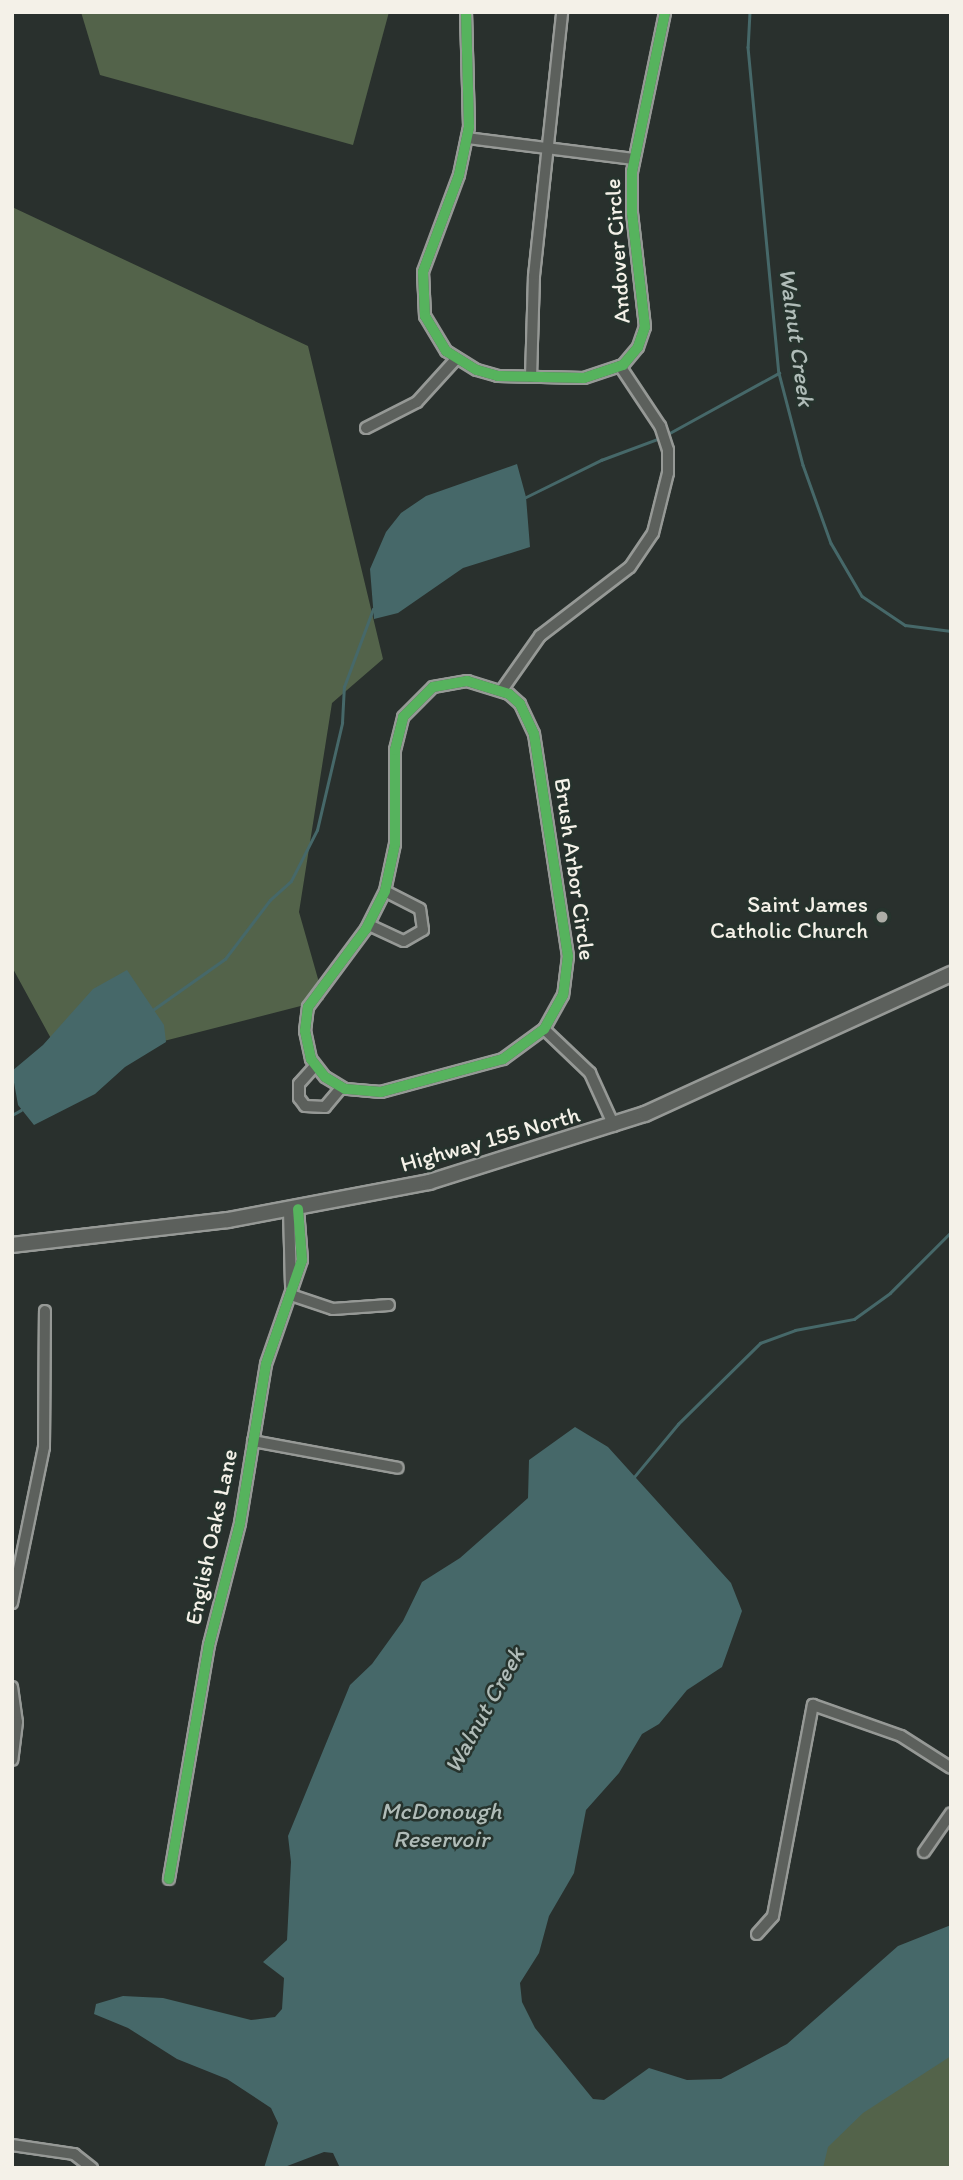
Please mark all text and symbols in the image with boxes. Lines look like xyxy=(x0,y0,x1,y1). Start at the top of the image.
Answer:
street label: Andover Circle xyxy=(598,178,636,324)
water label: Walnut Creek xyxy=(773,266,821,408)
street label: Brush Arbor Circle xyxy=(549,776,601,962)
place label: Saint James Catholic Church xyxy=(709,890,868,944)
marker: Saint James Catholic Church xyxy=(874,909,890,925)
street label: Highway 155 North xyxy=(397,1100,583,1178)
street label: English Oaks Lane xyxy=(179,1446,243,1628)
water label: Walnut Creek xyxy=(438,1642,530,1778)
water label: McDonough Reservoir xyxy=(380,1797,502,1853)

